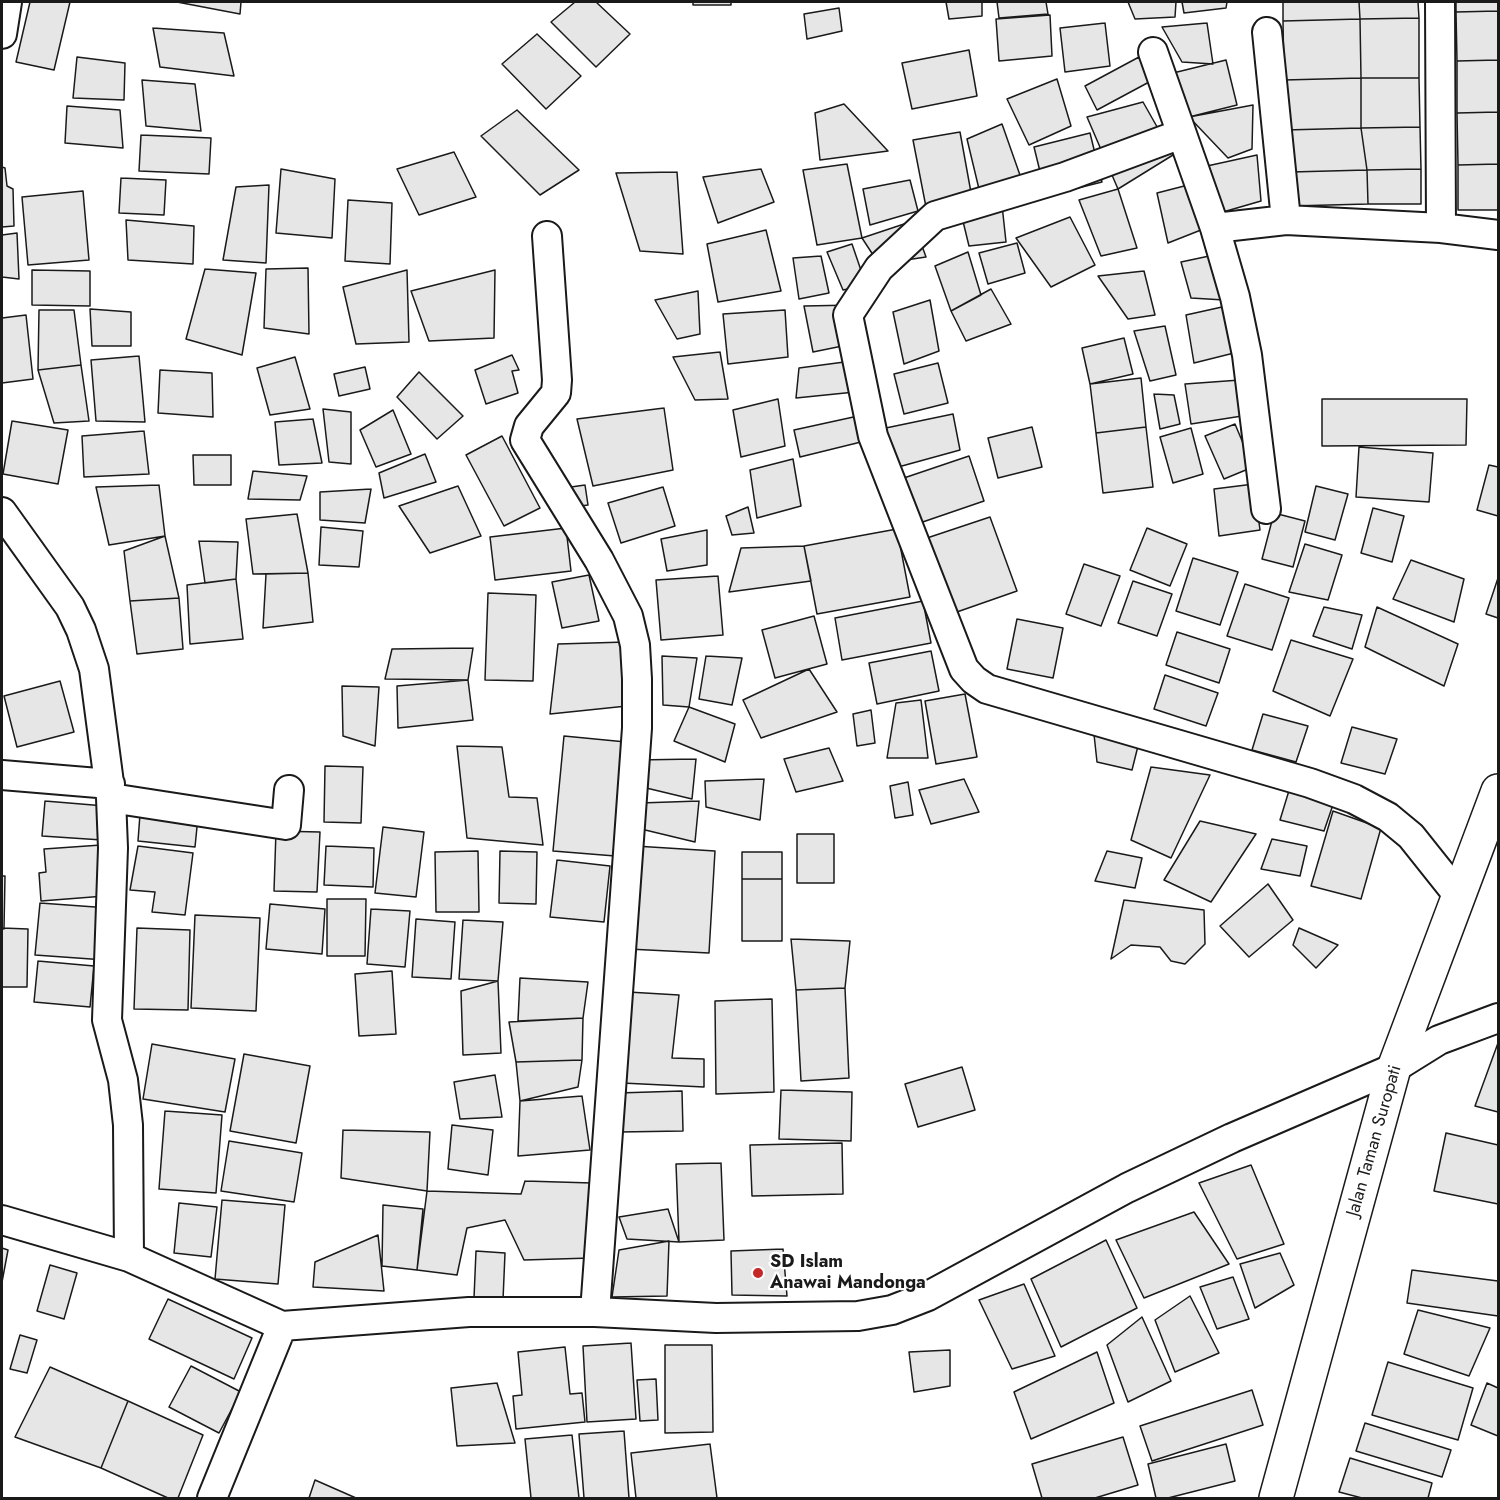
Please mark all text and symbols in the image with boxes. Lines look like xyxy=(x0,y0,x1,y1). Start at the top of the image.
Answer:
street label: Jalan Taman Suropati xyxy=(1343,1063,1407,1219)
place label: SD Islam Anawai Mandonga xyxy=(770,1252,926,1294)
marker: SD Islam Anawai Mandonga xyxy=(751,1266,765,1280)

